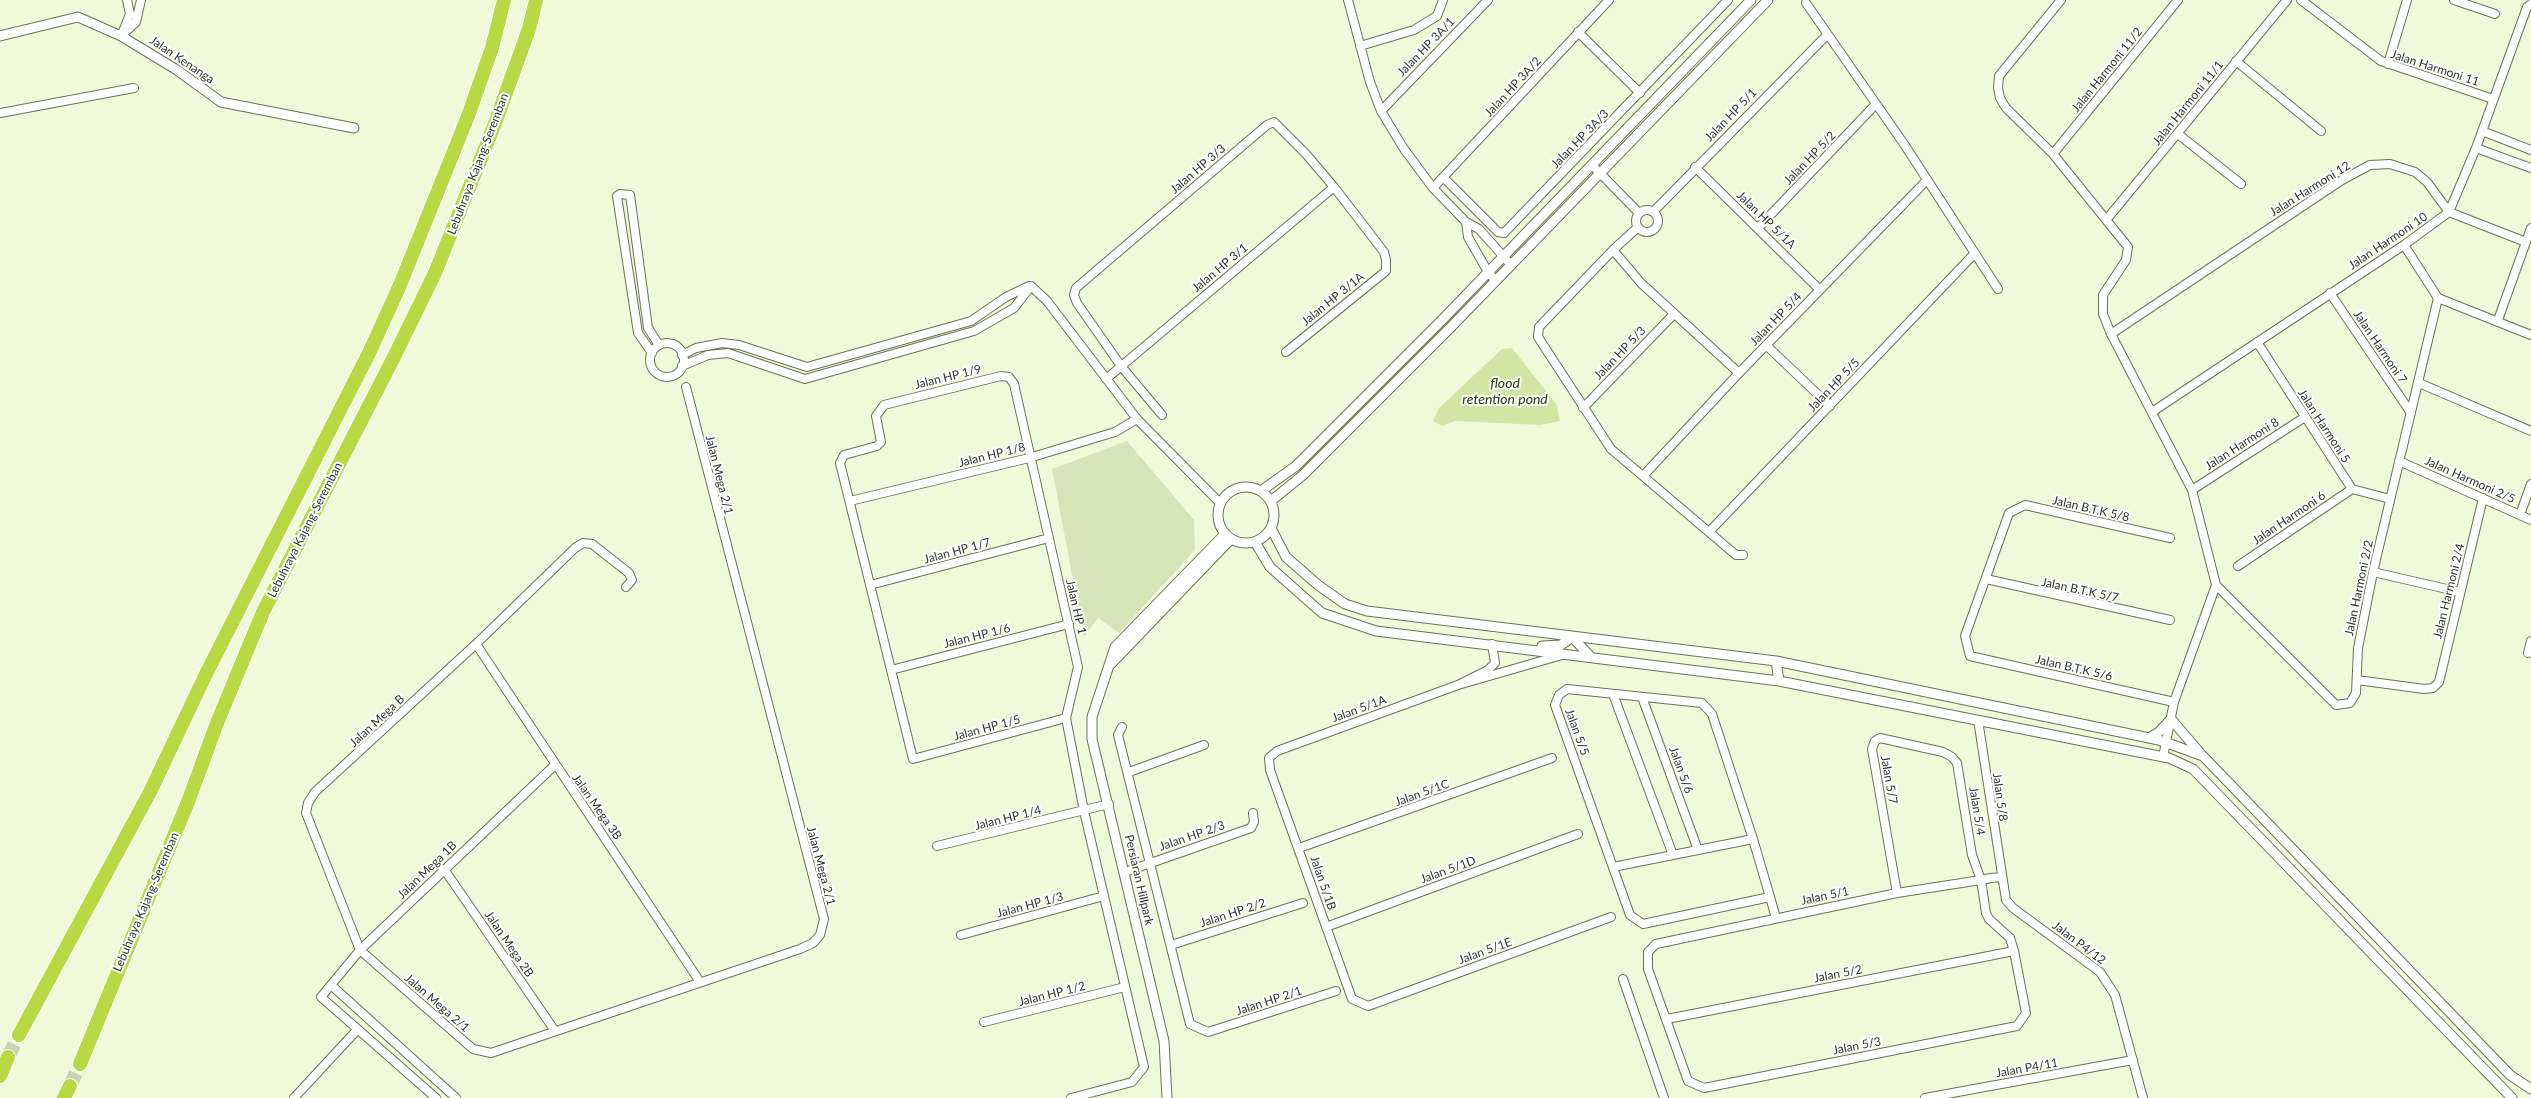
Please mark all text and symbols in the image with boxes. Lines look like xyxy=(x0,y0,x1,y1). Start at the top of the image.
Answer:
street label: Jalan HP 3A/1 xyxy=(1394,15,1458,79)
street label: Jalan Harmoni 11/2 xyxy=(2069,25,2145,115)
street label: Jalan Kenanga xyxy=(147,33,217,87)
street label: Jalan Harmoni 11 xyxy=(2389,47,2481,89)
street label: Jalan HP 3A/2 xyxy=(1482,54,1544,120)
street label: Jalan Harmoni 11/1 xyxy=(2150,58,2226,148)
street label: Jalan HP 5/1 xyxy=(1702,85,1760,145)
street label: Lebuhraya Kajang-Seremban xyxy=(444,91,512,237)
street label: Jalan HP 3A/3 xyxy=(1548,107,1612,171)
street label: Jalan HP 5/2 xyxy=(1781,128,1839,188)
street label: Jalan HP 3/3 xyxy=(1168,141,1228,197)
street label: Jalan Harmoni 12 xyxy=(2267,159,2353,219)
street label: Jalan HP 5/1A xyxy=(1734,188,1798,252)
street label: Jalan Harmoni 10 xyxy=(2346,209,2430,273)
street label: Jalan HP 3/1 xyxy=(1189,241,1251,295)
street label: Jalan HP 3/1A xyxy=(1299,269,1367,329)
street label: Jalan HP 5/4 xyxy=(1747,289,1805,349)
street label: Jalan Harmoni 7 xyxy=(2350,308,2410,386)
street label: Jalan HP 5/3 xyxy=(1591,323,1649,383)
street label: Jalan HP 5/5 xyxy=(1805,355,1863,415)
street label: Jalan HP 1/9 xyxy=(913,362,983,392)
water label: flood retention pond xyxy=(1462,375,1548,408)
street label: Jalan Harmoni 5 xyxy=(2295,386,2353,466)
street label: Jalan Harmoni 8 xyxy=(2202,415,2282,473)
street label: Jalan Mega 2/1 xyxy=(702,434,736,516)
street label: Jalan HP 1/8 xyxy=(957,440,1027,470)
street label: Jalan Harmoni 2/5 xyxy=(2423,454,2517,506)
street label: Lebuhraya Kajang-Seremban xyxy=(265,460,345,600)
street label: Jalan Harmoni 6 xyxy=(2250,488,2328,548)
street label: Jalan B.T.K 5/8 xyxy=(2051,493,2131,525)
street label: Jalan HP 1/7 xyxy=(922,535,992,567)
street label: Jalan Harmoni 2/2 xyxy=(2342,539,2376,637)
street label: Jalan Harmoni 2/4 xyxy=(2430,542,2468,640)
street label: Jalan B.T.K 5/7 xyxy=(2040,575,2120,605)
street label: Jalan HP 1 xyxy=(1063,578,1089,636)
street label: Jalan HP 1/6 xyxy=(942,621,1012,651)
street label: Jalan B.T.K 5/6 xyxy=(2034,652,2114,684)
street label: Jalan Mega B xyxy=(347,692,407,750)
street label: Jalan 5/1A xyxy=(1330,693,1388,725)
street label: Jalan 5/5 xyxy=(1562,707,1592,757)
street label: Jalan HP 1/5 xyxy=(952,712,1022,744)
street label: Jalan 5/6 xyxy=(1666,745,1696,795)
street label: Jalan 5/7 xyxy=(1878,755,1900,805)
street label: Jalan Mega 3B xyxy=(569,771,625,843)
street label: Jalan 5/8 xyxy=(1989,772,2011,822)
street label: Jalan 5/1C xyxy=(1393,777,1451,809)
street label: Jalan 5/4 xyxy=(1966,786,1988,836)
street label: Jalan HP 1/4 xyxy=(973,803,1043,833)
street label: Jalan HP 2/3 xyxy=(1157,818,1227,854)
street label: Jalan Mega 2/1 xyxy=(804,825,838,907)
street label: Lebuhraya Kajang-Seremban xyxy=(110,830,182,974)
street label: Persiaran Hillpark xyxy=(1122,833,1156,927)
street label: Jalan Mega 1B xyxy=(394,838,460,902)
street label: Jalan 5/1D xyxy=(1418,853,1478,887)
street label: Jalan 5/1B xyxy=(1307,854,1339,912)
street label: Jalan 5/1 xyxy=(1800,884,1850,908)
street label: Jalan HP 1/3 xyxy=(995,889,1065,921)
street label: Jalan HP 2/2 xyxy=(1198,896,1268,930)
street label: Jalan Mega 2B xyxy=(482,908,536,980)
street label: Jalan P4/12 xyxy=(2050,918,2108,968)
street label: Jalan 5/1E xyxy=(1456,935,1514,967)
street label: Jalan 5/2 xyxy=(1813,962,1863,986)
street label: Jalan Mega 2/1 xyxy=(402,971,472,1035)
street label: Jalan HP 1/2 xyxy=(1017,979,1087,1009)
street label: Jalan HP 2/1 xyxy=(1234,984,1304,1018)
street label: Jalan 5/3 xyxy=(1832,1034,1882,1058)
street label: Jalan P4/11 xyxy=(1995,1055,2059,1081)

